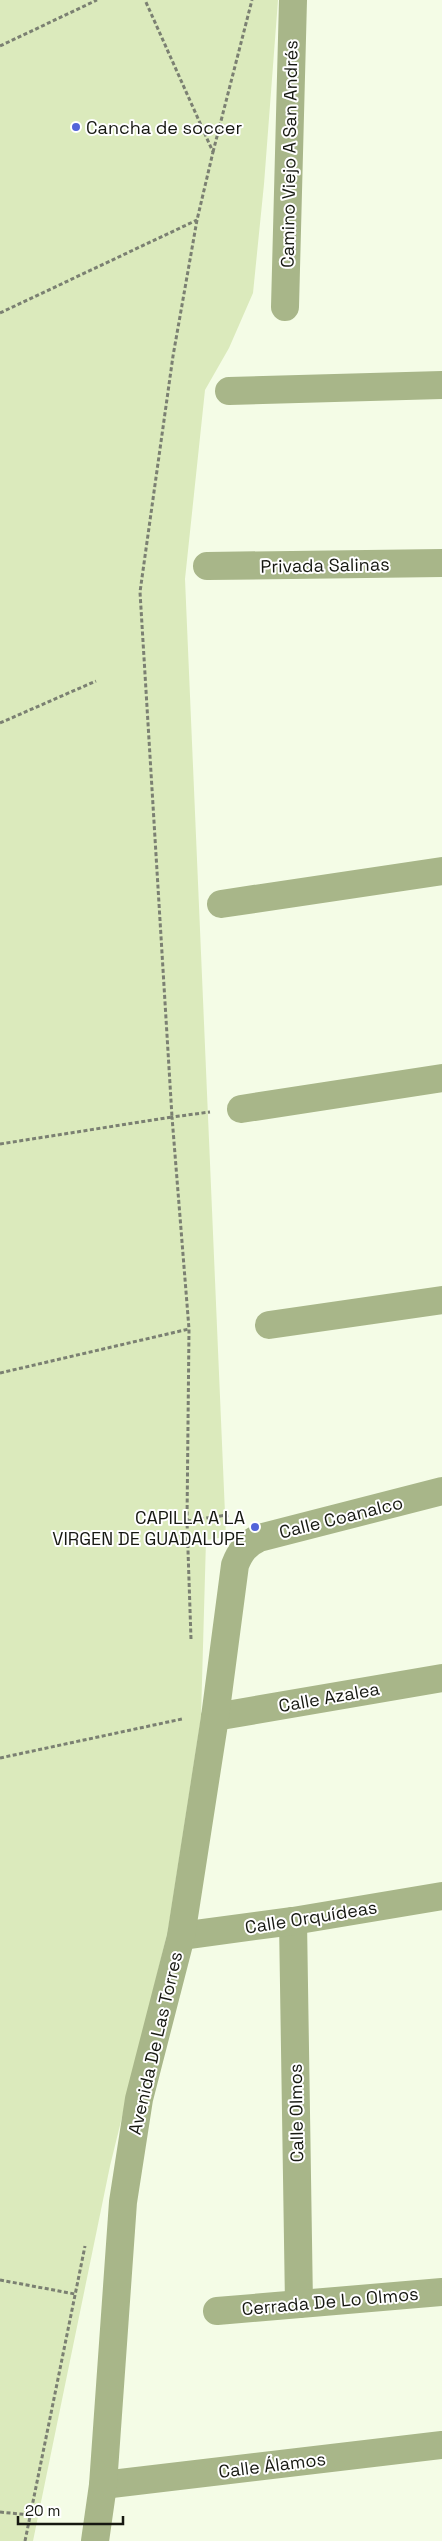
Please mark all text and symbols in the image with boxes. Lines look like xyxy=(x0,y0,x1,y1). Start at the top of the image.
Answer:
street label: Camino Viejo A San Andrés xyxy=(276,40,302,268)
place label: Cancha de soccer xyxy=(86,116,242,139)
marker: Cancha de soccer xyxy=(70,121,82,133)
street label: Privada Salinas xyxy=(260,552,390,578)
street label: Calle Coanalco xyxy=(277,1491,405,1543)
place label: CAPILLA A LA VIRGEN DE GUADALUPE xyxy=(52,1506,245,1550)
marker: CAPILLA A LA VIRGEN DE GUADALUPE xyxy=(249,1521,261,1533)
street label: Calle Azalea xyxy=(277,1677,381,1717)
street label: Calle Orquídeas xyxy=(243,1895,379,1939)
street label: Avenida De Las Torres xyxy=(123,1949,187,2137)
street label: Calle Olmos xyxy=(284,2064,308,2162)
street label: Cerrada De Lo Olmos xyxy=(241,2282,419,2320)
street label: Calle Álamos xyxy=(217,2447,327,2483)
scale bar xyxy=(18,2494,122,2526)
text: 20 m xyxy=(25,2501,60,2520)

